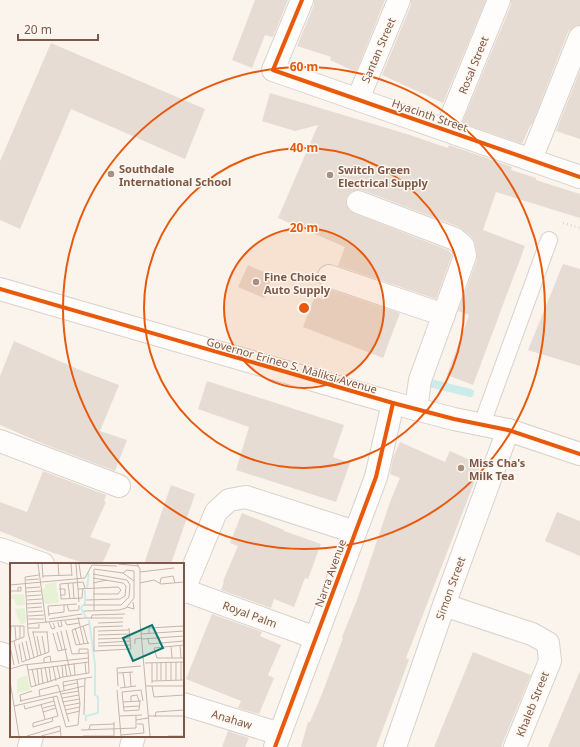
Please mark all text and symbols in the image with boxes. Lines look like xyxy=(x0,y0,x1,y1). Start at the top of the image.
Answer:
street label: Santan Street xyxy=(358,15,398,85)
scale bar xyxy=(18,16,98,42)
text: 20 m xyxy=(24,21,52,38)
street label: Rosal Street xyxy=(455,34,491,96)
text: 60 m xyxy=(290,58,318,75)
street label: Hyacinth Street xyxy=(390,95,470,135)
text: 40 m xyxy=(290,139,318,156)
place label: Southdale International School xyxy=(119,161,231,189)
place label: Switch Green Electrical Supply xyxy=(338,162,428,190)
marker: Southdale International School xyxy=(106,169,116,179)
marker: Switch Green Electrical Supply xyxy=(325,170,335,180)
text: 20 m xyxy=(290,219,318,236)
place label: Fine Choice Auto Supply xyxy=(264,269,331,297)
marker: Fine Choice Auto Supply xyxy=(251,277,261,287)
centre of rings xyxy=(297,301,311,315)
street label: Governor Erineo S. Maliksi Avenue xyxy=(205,333,379,397)
place label: Miss Cha's Milk Tea xyxy=(469,455,526,483)
marker: Miss Cha's Milk Tea xyxy=(456,463,466,473)
street label: Narra Avenue xyxy=(311,537,349,609)
street label: Simon Street xyxy=(432,554,468,622)
inset map xyxy=(10,563,184,737)
street label: Royal Palm xyxy=(221,597,279,631)
street label: Khaleb Street xyxy=(512,669,552,739)
street label: Anahaw xyxy=(210,706,254,732)

